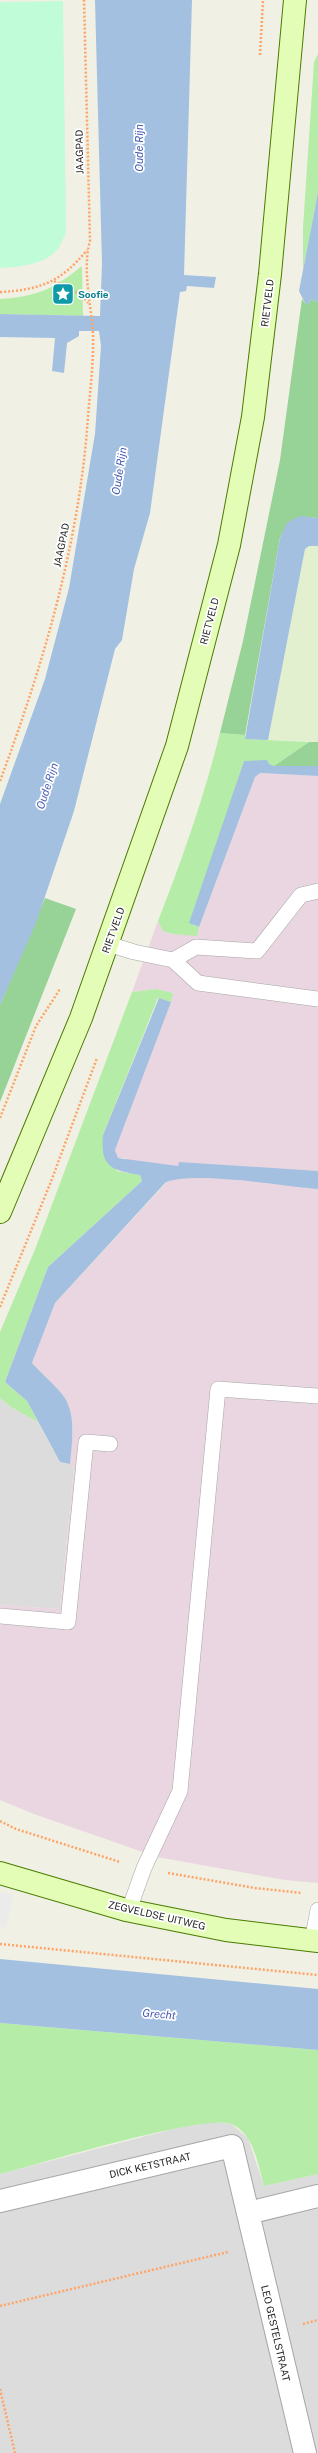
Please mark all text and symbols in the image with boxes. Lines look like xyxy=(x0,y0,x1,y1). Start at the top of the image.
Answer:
water label: Oude Rijn xyxy=(133,124,145,172)
street label: JAAGPAD xyxy=(73,130,85,174)
street label: RIETVELD xyxy=(258,278,276,328)
place icon: Soofie xyxy=(50,281,76,307)
place label: Soofie xyxy=(78,288,109,300)
water label: Oude Rijn xyxy=(109,447,129,495)
street label: JAAGPAD xyxy=(50,522,72,568)
street label: RIETVELD xyxy=(197,596,221,646)
water label: Oude Rijn xyxy=(34,761,60,811)
street label: RIETVELD xyxy=(99,905,127,955)
street label: ZEGVELDSE UITWEG xyxy=(107,1898,207,1932)
water label: Grecht xyxy=(142,2007,177,2022)
street label: DICK KETSTRAAT xyxy=(108,2150,192,2180)
street label: LEO GESTELSTRAAT xyxy=(259,2284,293,2382)

